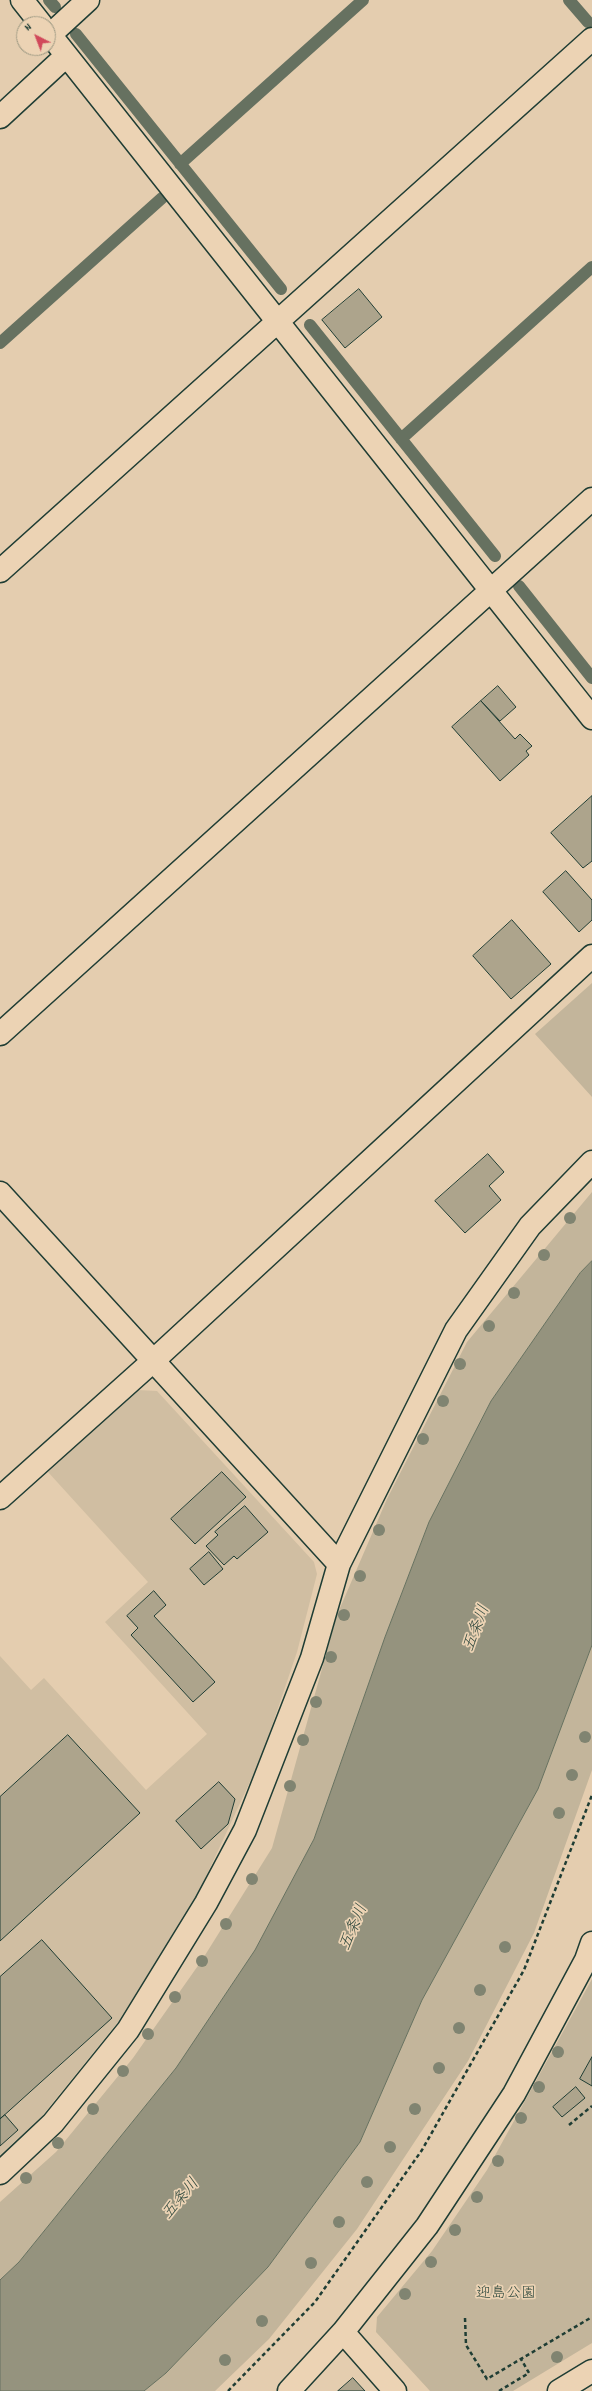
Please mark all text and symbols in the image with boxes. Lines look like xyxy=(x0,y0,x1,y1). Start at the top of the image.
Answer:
north arrow xyxy=(16,16,56,56)
text: N xyxy=(21,20,36,36)
water label: 五条川 xyxy=(460,1603,496,1655)
water label: 五条川 xyxy=(337,1902,373,1954)
water label: 五条川 xyxy=(159,2175,205,2225)
park label: 迎島公園 xyxy=(476,2286,536,2304)

